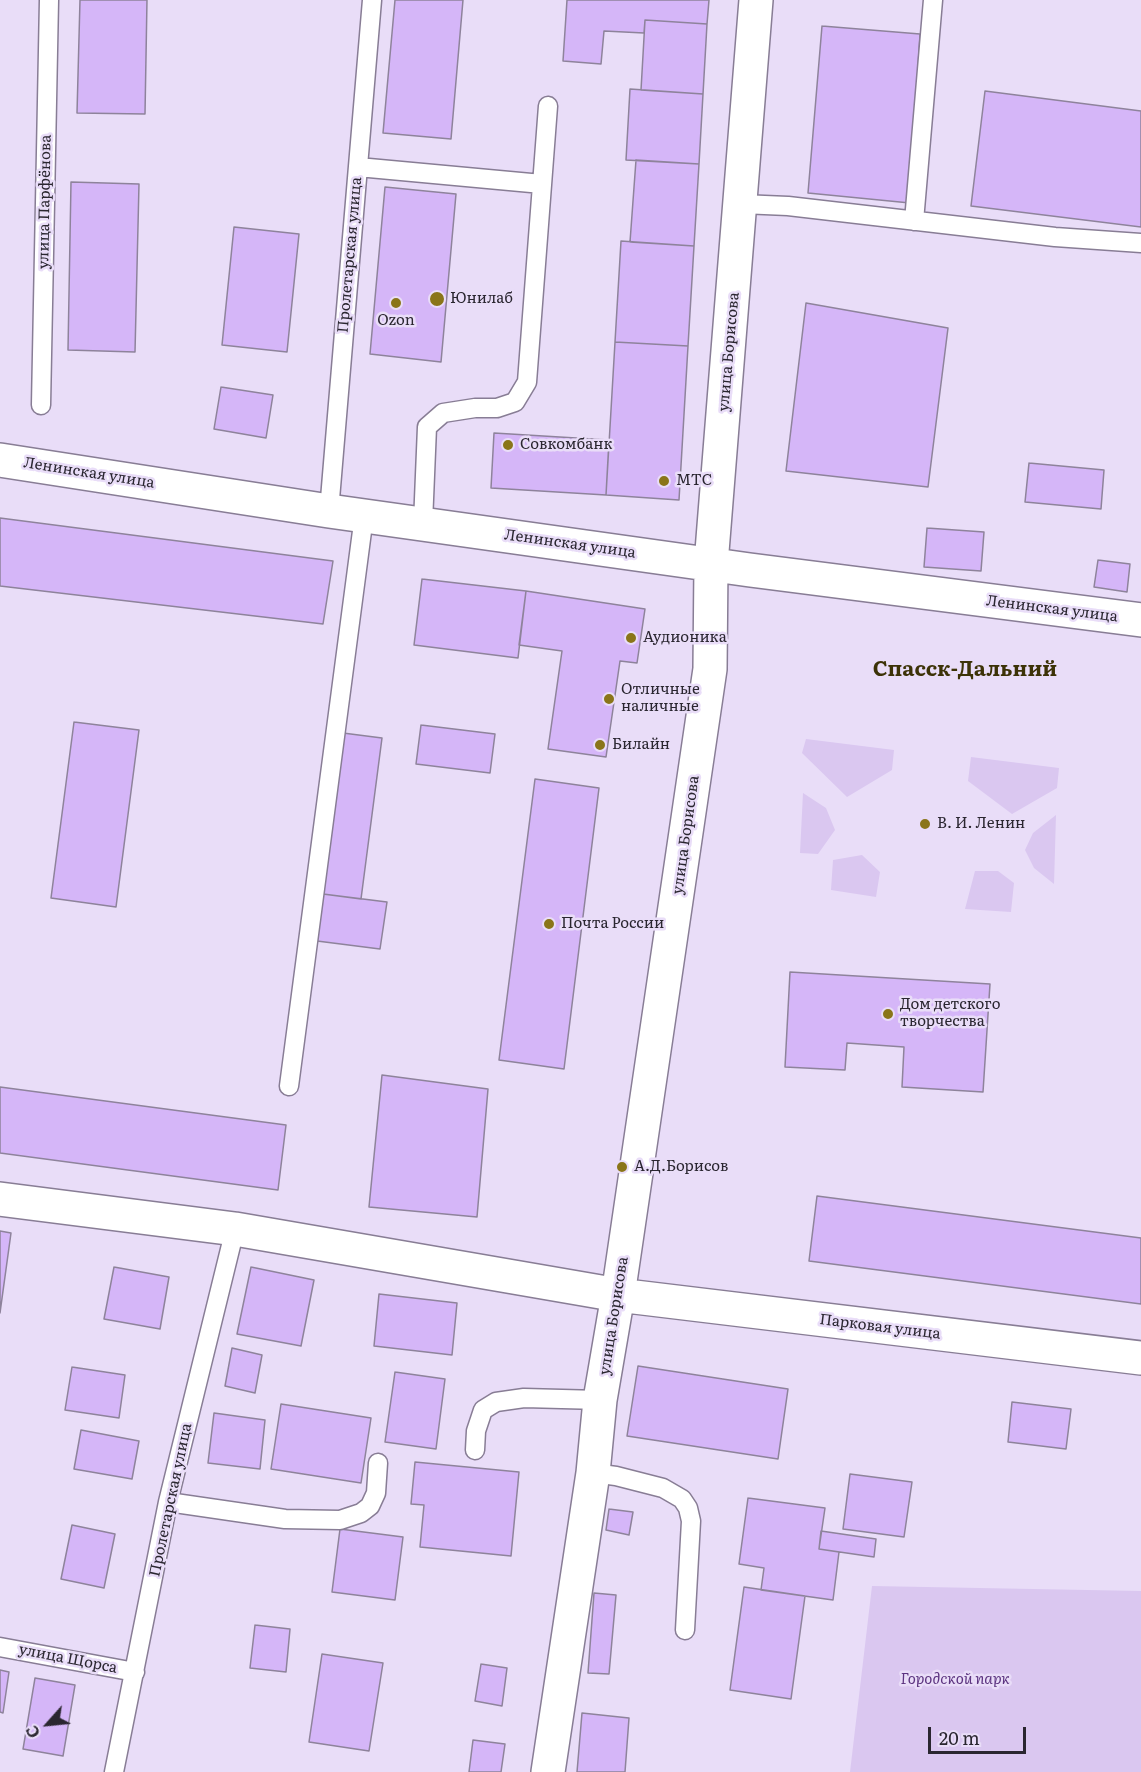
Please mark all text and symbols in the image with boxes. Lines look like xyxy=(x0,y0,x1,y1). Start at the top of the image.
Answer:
street label: улица Парфёнова xyxy=(35,135,55,269)
street label: Пролетарская улица xyxy=(334,176,366,334)
marker: Юнилаб xyxy=(428,290,446,308)
place label: Юнилаб xyxy=(450,290,513,308)
street label: улица Борисова xyxy=(715,292,743,412)
marker: Ozon xyxy=(389,296,403,310)
place label: Ozon xyxy=(377,312,415,330)
place label: Совкомбанк xyxy=(520,436,612,454)
marker: Совкомбанк xyxy=(501,438,515,452)
street label: Ленинская улица xyxy=(22,454,156,492)
place label: МТС xyxy=(676,472,712,490)
marker: МТС xyxy=(657,474,671,488)
street label: Ленинская улица xyxy=(503,526,637,562)
street label: Ленинская улица xyxy=(985,592,1119,626)
place label: Аудионика xyxy=(643,629,727,647)
marker: Аудионика xyxy=(624,631,638,645)
district label: Спасск-Дальний xyxy=(873,657,1057,683)
place label: Отличные наличные xyxy=(621,681,700,716)
marker: Отличные наличные xyxy=(602,692,616,706)
place label: Билайн xyxy=(612,736,670,754)
marker: Билайн xyxy=(593,738,607,752)
street label: улица Борисова xyxy=(669,774,703,896)
place label: В. И. Ленин xyxy=(937,815,1025,833)
marker: В. И. Ленин xyxy=(918,817,932,831)
place label: Почта России xyxy=(561,915,664,933)
marker: Почта России xyxy=(542,917,556,931)
place label: Дом детского творчества xyxy=(900,996,1000,1031)
marker: Дом детского творчества xyxy=(881,1007,895,1021)
place label: А.Д.Борисов xyxy=(634,1158,729,1176)
marker: А.Д.Борисов xyxy=(615,1160,629,1174)
street label: улица Борисова xyxy=(596,1255,632,1377)
street label: Парковая улица xyxy=(818,1311,942,1343)
street label: Пролетарская улица xyxy=(146,1422,196,1578)
street label: улица Щорса xyxy=(17,1641,119,1677)
park label: Городской парк xyxy=(900,1671,1010,1689)
north arrow xyxy=(18,1694,78,1754)
scale bar xyxy=(931,1715,1028,1753)
text: С xyxy=(19,1722,45,1743)
text: 20 m xyxy=(939,1724,980,1751)

